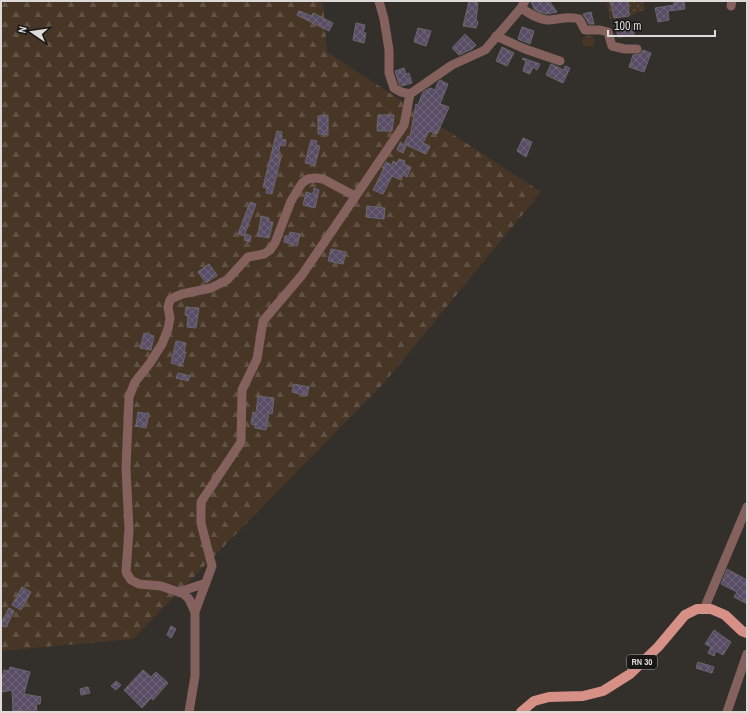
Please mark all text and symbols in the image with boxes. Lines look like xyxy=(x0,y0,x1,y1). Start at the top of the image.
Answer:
north arrow xyxy=(12,12,52,52)
scale bar xyxy=(608,12,715,38)
text: 100 m xyxy=(614,18,641,34)
text: N xyxy=(15,25,30,34)
road number: RN 30 xyxy=(627,655,657,669)

